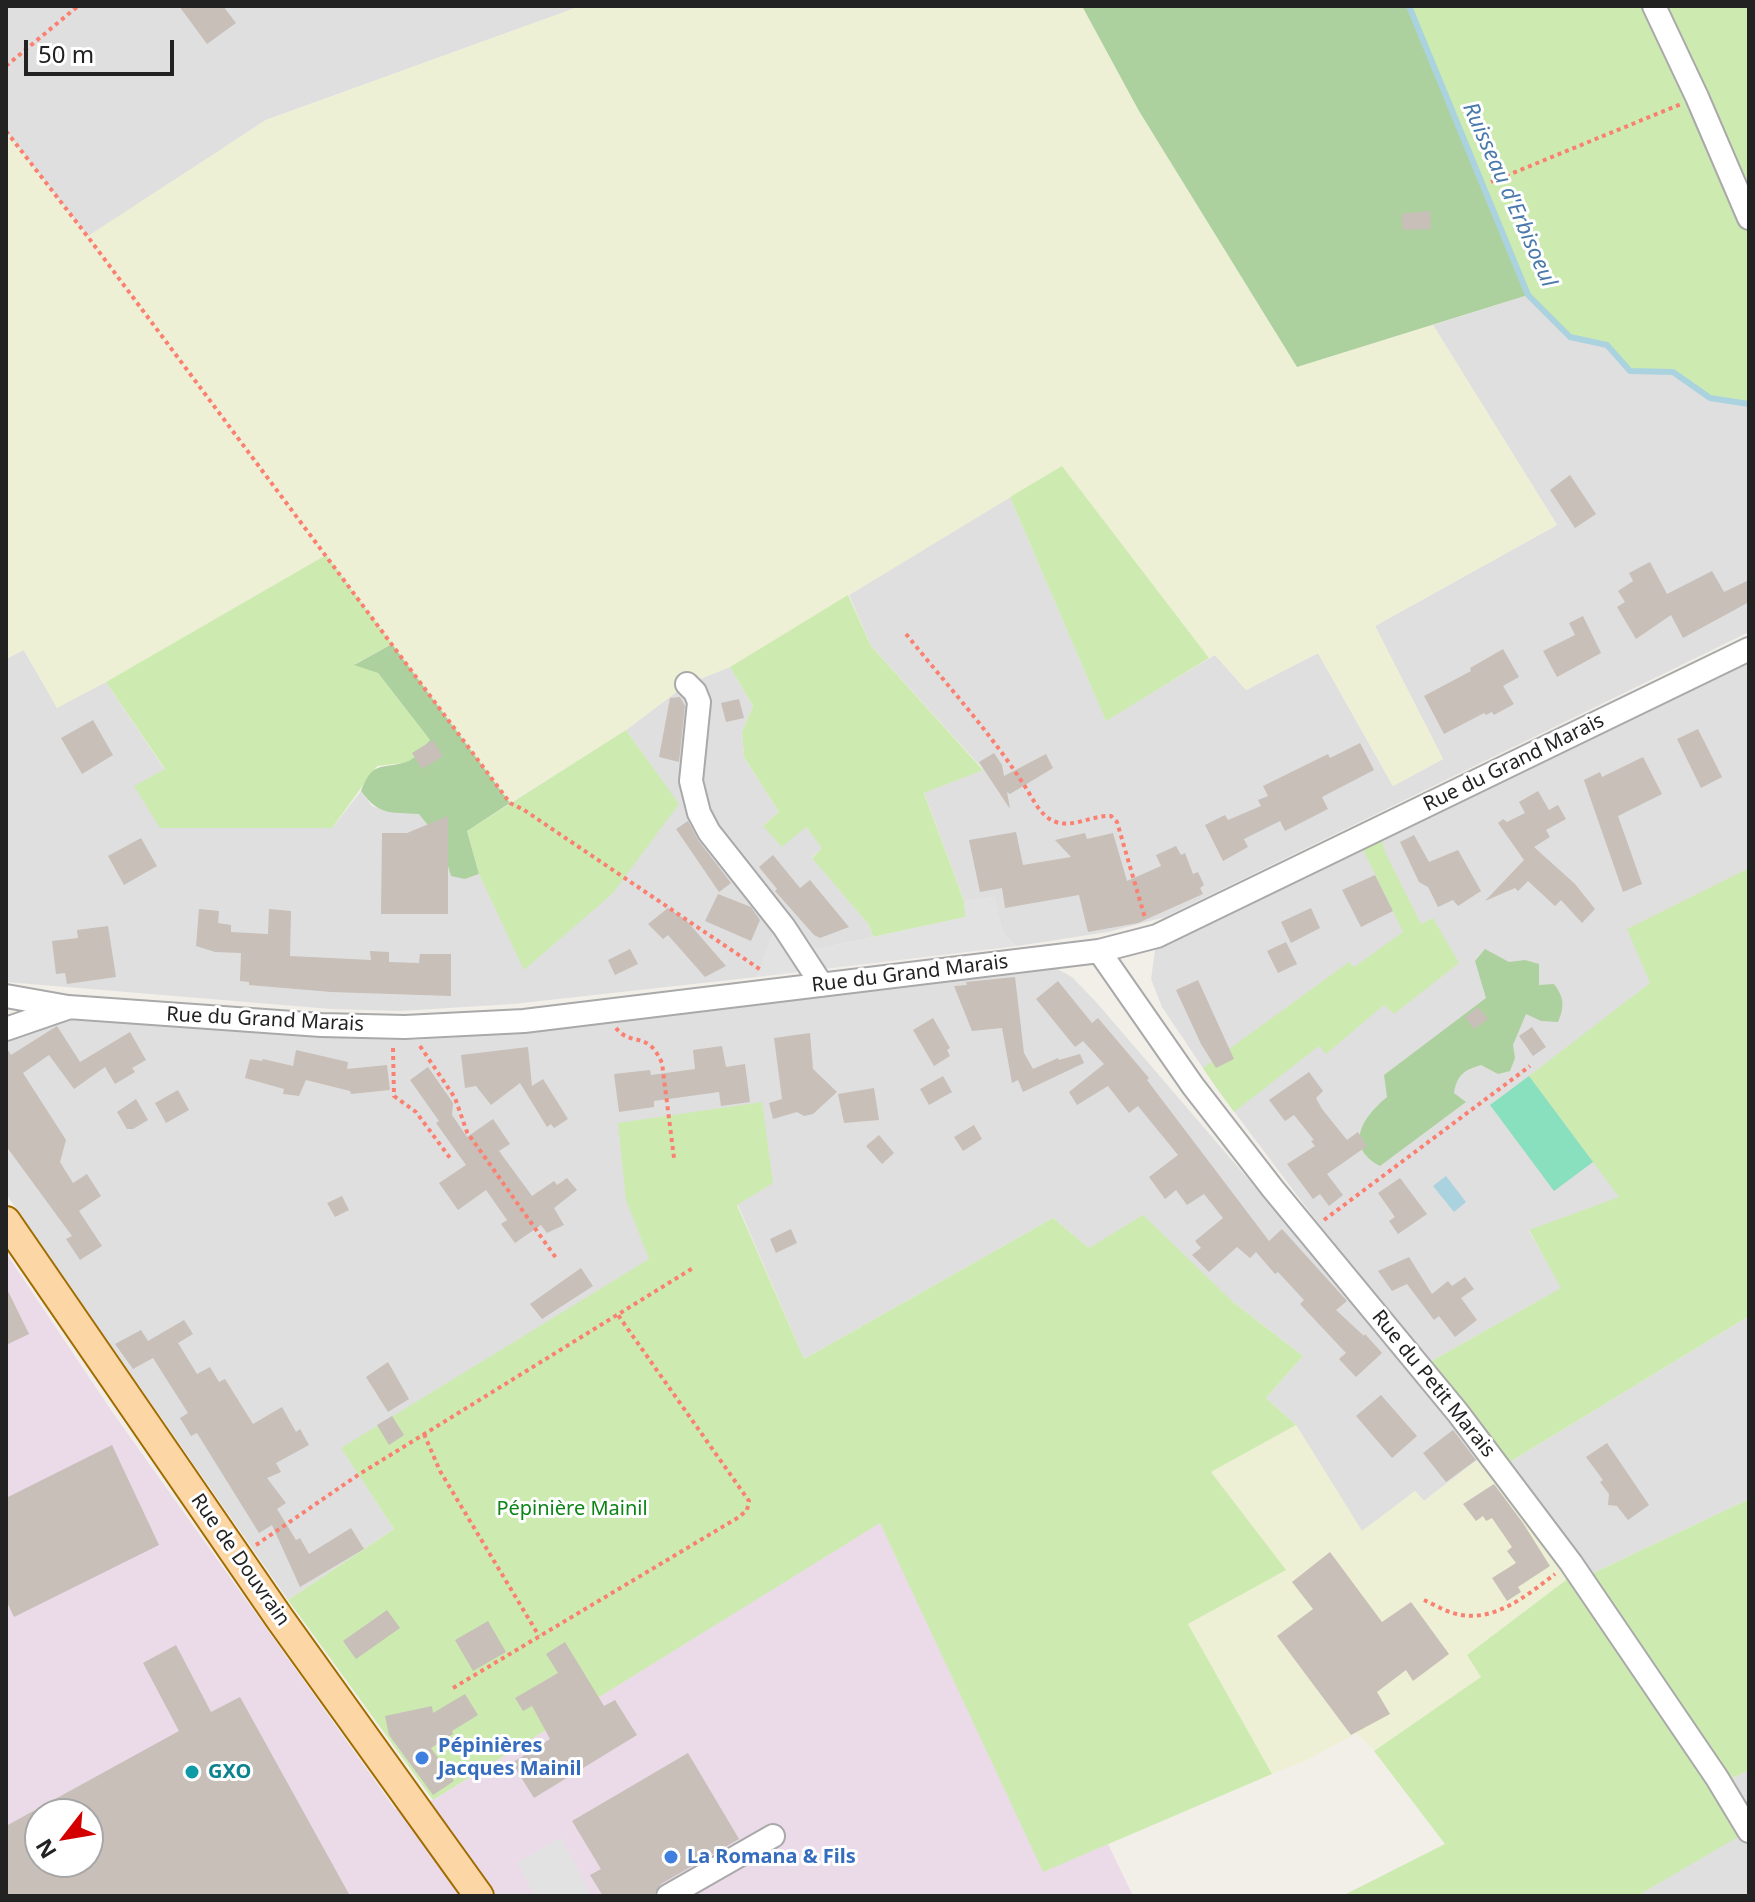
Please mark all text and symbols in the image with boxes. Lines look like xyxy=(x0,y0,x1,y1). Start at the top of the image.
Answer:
scale bar xyxy=(28,24,178,74)
text: 50 m xyxy=(38,37,94,70)
water label: Ruisseau d'Erbisoeul xyxy=(1456,99,1562,291)
street label: Rue du Grand Marais xyxy=(1420,709,1608,817)
street label: Rue du Grand Marais xyxy=(810,950,1010,998)
street label: Rue du Grand Marais xyxy=(166,1003,364,1037)
street label: Rue du Petit Marais xyxy=(1366,1306,1500,1462)
street label: Rue de Douvrain xyxy=(185,1489,295,1631)
park label: Pépinière Mainil xyxy=(496,1497,648,1521)
place label: Pépinières Jacques Mainil xyxy=(438,1734,581,1781)
marker: Pépinières Jacques Mainil xyxy=(413,1749,431,1767)
place label: GXO xyxy=(208,1760,251,1784)
marker: GXO xyxy=(183,1763,201,1781)
north arrow xyxy=(24,1798,104,1878)
text: N xyxy=(28,1834,63,1865)
place label: La Romana & Fils xyxy=(687,1845,856,1869)
marker: La Romana & Fils xyxy=(662,1848,680,1866)

